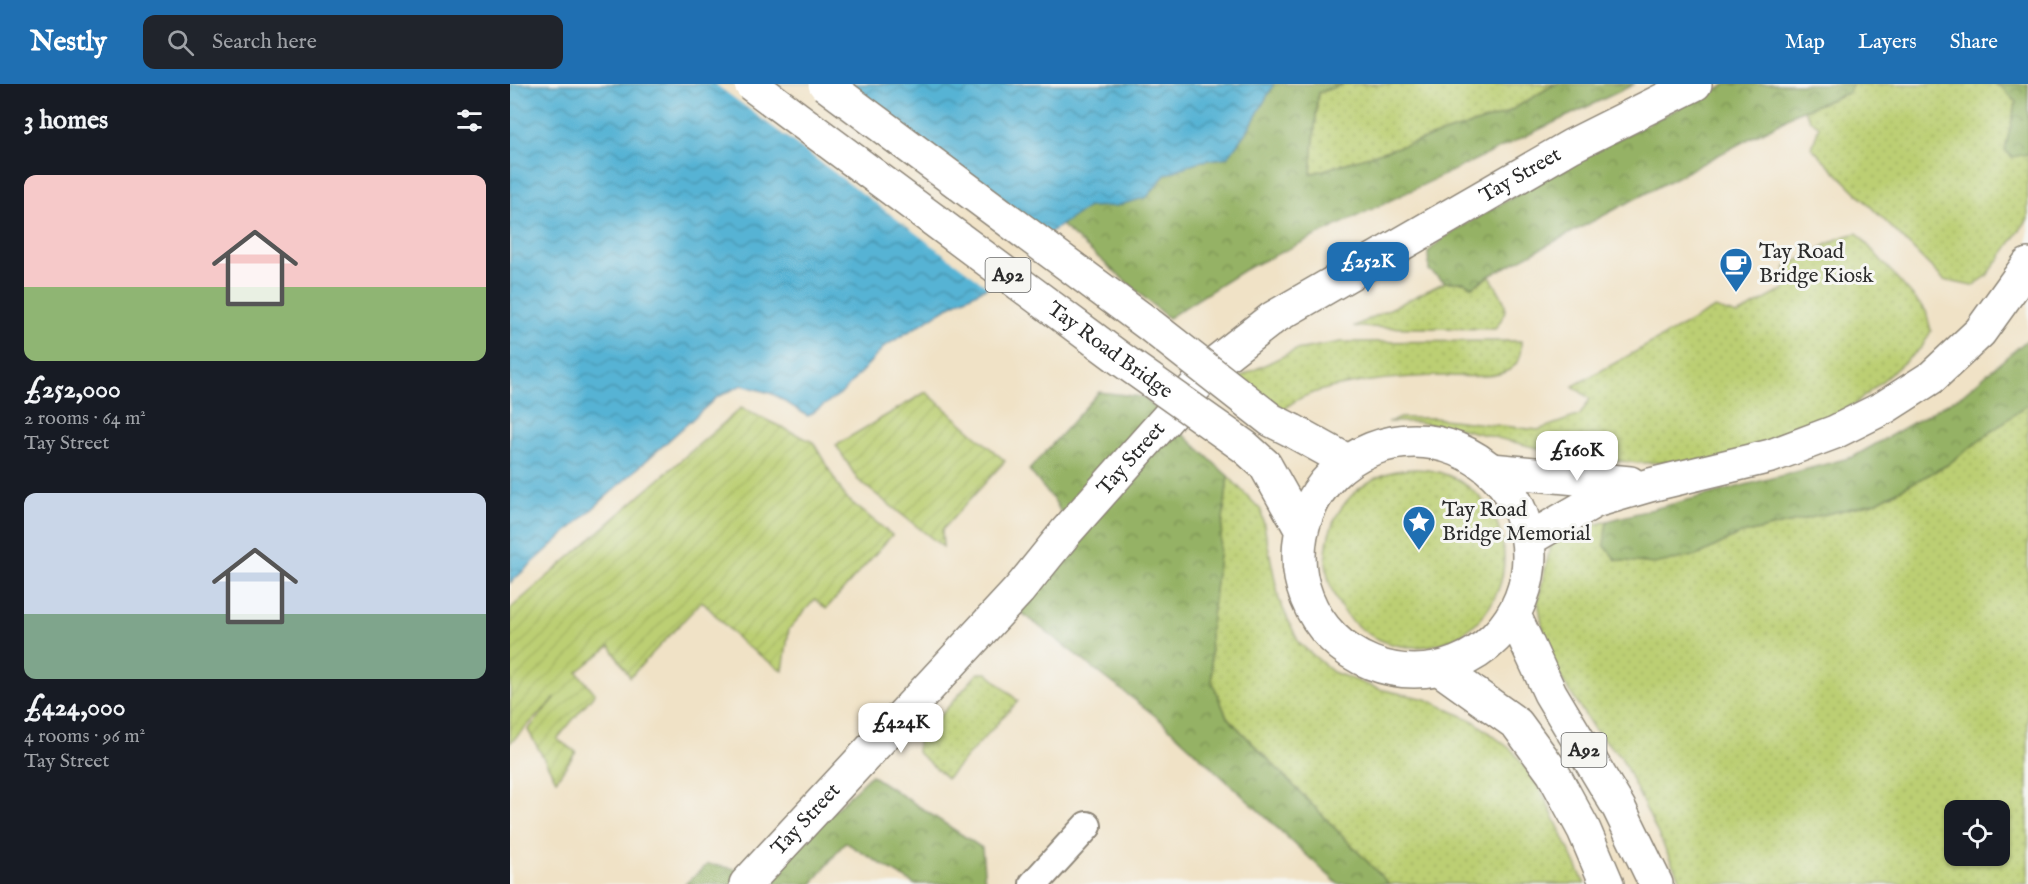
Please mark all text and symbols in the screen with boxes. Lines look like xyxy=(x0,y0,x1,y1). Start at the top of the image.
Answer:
search box xyxy=(143,15,563,69)
text: Nestly xyxy=(30,25,107,60)
icon: search xyxy=(164,26,197,59)
text: Search here xyxy=(212,28,317,56)
text: Map xyxy=(1785,29,1825,56)
text: Layers xyxy=(1858,29,1917,56)
text: Share xyxy=(1950,29,1998,56)
text: 3 homes xyxy=(24,104,108,137)
icon: filters xyxy=(453,104,486,137)
street label: Tay Street xyxy=(1475,141,1566,209)
icon: home xyxy=(201,214,309,322)
place label: Tay Road Bridge Kiosk xyxy=(1759,239,1874,290)
pin: £252K xyxy=(1326,242,1410,293)
cafe icon: Tay Road Bridge Kiosk xyxy=(1718,246,1754,293)
text: £252K xyxy=(1341,249,1395,274)
road number: A92 xyxy=(986,258,1030,292)
street label: Tay Road Bridge xyxy=(1042,295,1178,405)
text: £252,000 xyxy=(24,373,121,406)
text: 2 rooms · 64 m² xyxy=(24,406,146,431)
street label: Tay Street xyxy=(1091,416,1171,501)
text: Tay Street xyxy=(24,431,109,456)
pin: £160K xyxy=(1535,431,1619,482)
text: £160K xyxy=(1550,438,1604,463)
place label: Tay Road Bridge Memorial xyxy=(1442,497,1591,548)
place icon: Tay Road Bridge Memorial xyxy=(1401,504,1437,551)
icon: home xyxy=(201,532,309,640)
text: £424,000 xyxy=(24,691,126,724)
pin: £424K xyxy=(859,703,943,754)
text: £424K xyxy=(872,710,930,735)
text: 4 rooms · 96 m² xyxy=(24,724,145,749)
road number: A92 xyxy=(1562,733,1606,767)
text: Tay Street xyxy=(24,749,109,774)
street label: Tay Street xyxy=(765,777,846,862)
map controls xyxy=(1944,800,2010,866)
button: locate xyxy=(1944,800,2010,866)

